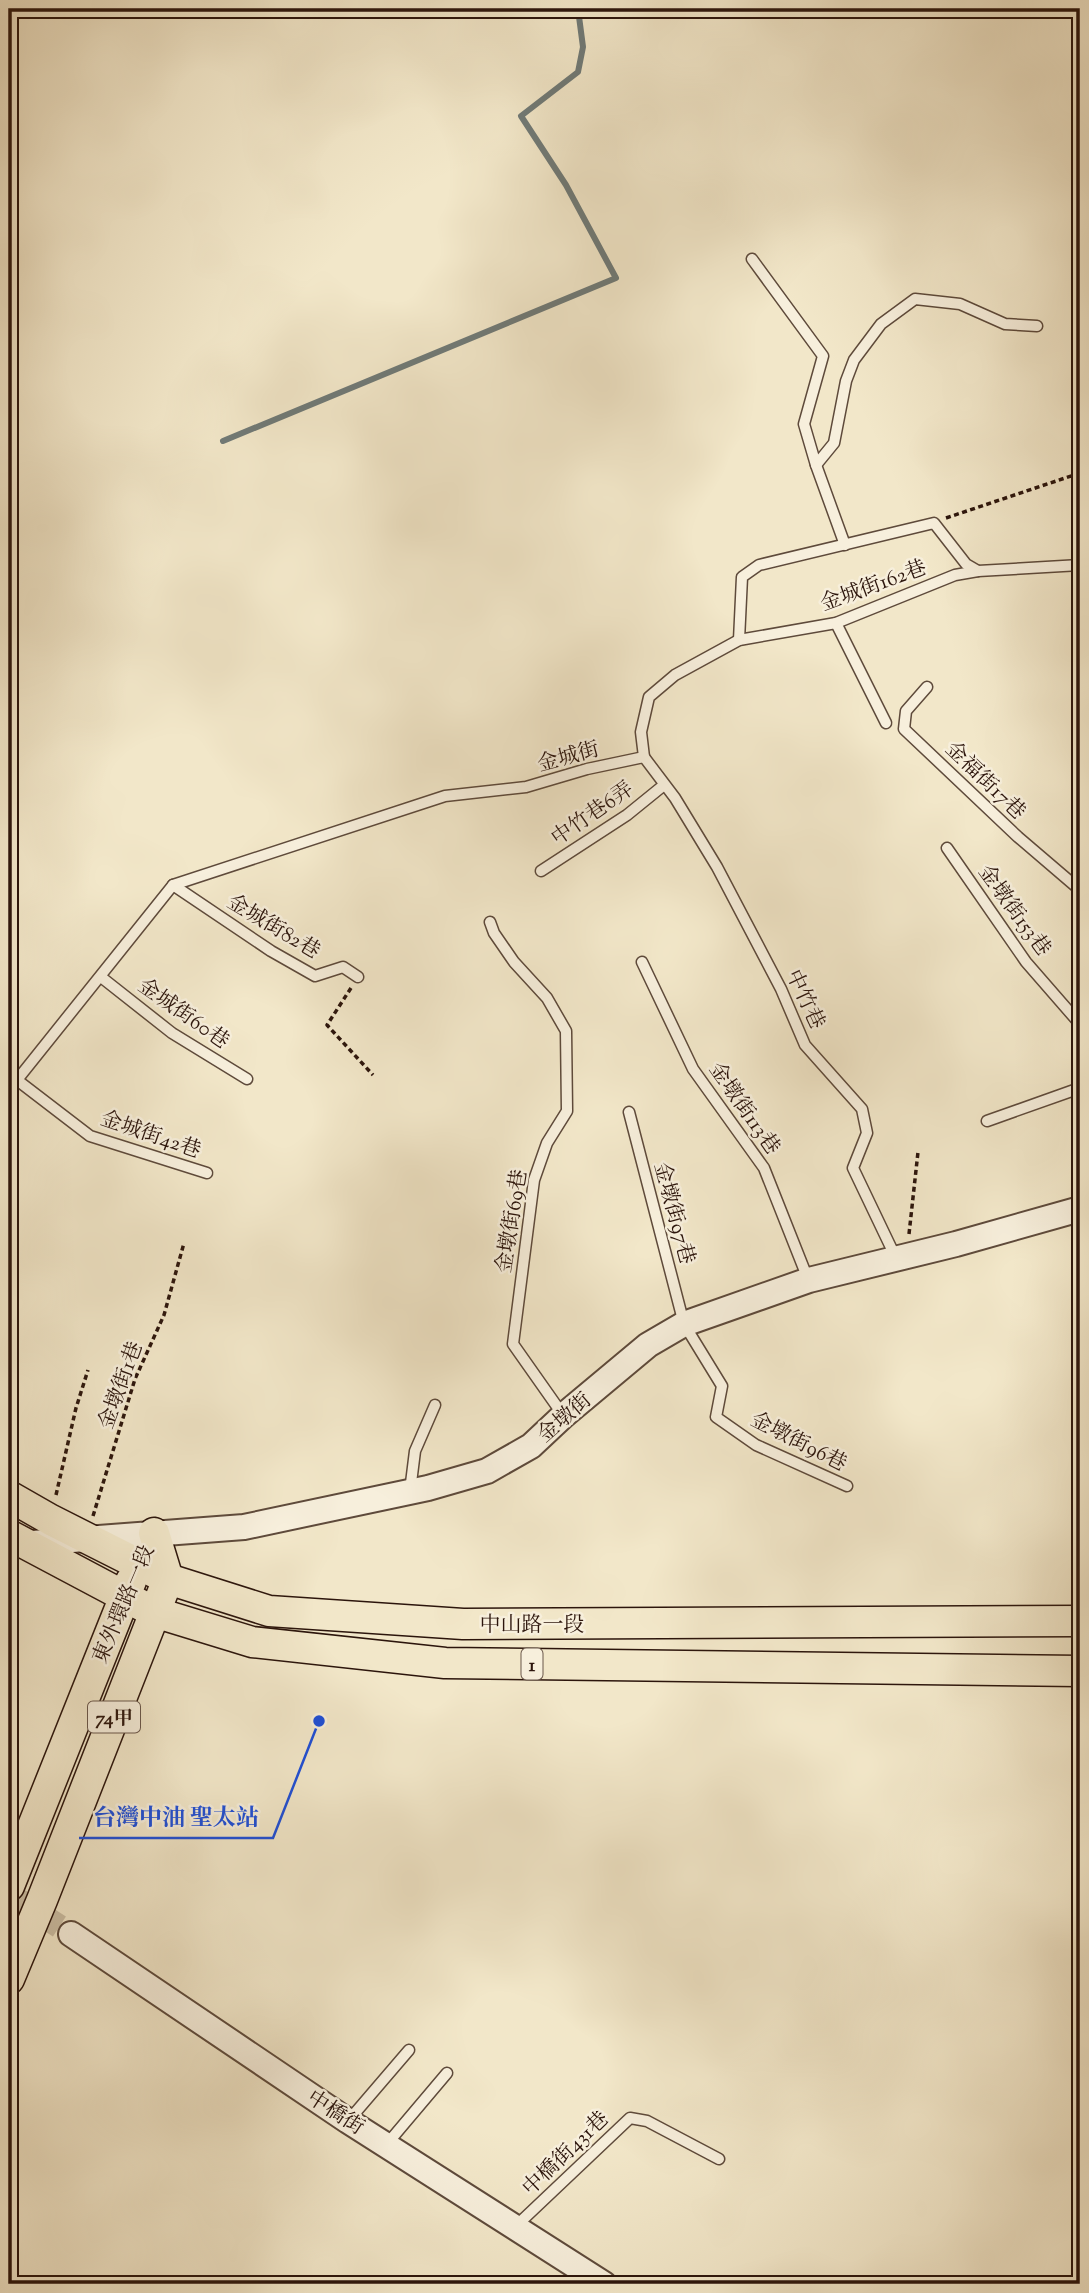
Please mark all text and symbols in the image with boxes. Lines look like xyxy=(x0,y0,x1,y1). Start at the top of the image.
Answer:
street label: 金城街162巷 xyxy=(816,554,931,620)
street label: 金城街 xyxy=(534,735,603,781)
street label: 金福街17巷 xyxy=(938,735,1032,828)
street label: 中竹巷6弄 xyxy=(546,775,640,854)
street label: 金墩街153巷 xyxy=(970,859,1057,963)
street label: 金城街82巷 xyxy=(221,888,325,967)
street label: 中竹巷 xyxy=(777,965,831,1035)
street label: 金城街60巷 xyxy=(131,972,235,1057)
street label: 金墩街113巷 xyxy=(700,1057,786,1161)
street label: 金城街42巷 xyxy=(96,1105,205,1167)
street label: 金墩街97巷 xyxy=(645,1159,701,1268)
street label: 金墩街69巷 xyxy=(490,1167,536,1275)
street label: 金墩街1巷 xyxy=(92,1338,152,1434)
street label: 金墩街 xyxy=(532,1387,599,1450)
street label: 金墩街96巷 xyxy=(745,1406,852,1480)
street label: 東外環路一段 xyxy=(86,1541,163,1669)
street label: 中山路一段 xyxy=(480,1611,585,1641)
road number: 1 xyxy=(522,1648,542,1680)
road number: 74甲 xyxy=(88,1702,140,1732)
callout: 台灣中油 聖太站 xyxy=(79,1794,273,1838)
text: 台灣中油 聖太站 xyxy=(93,1803,259,1836)
street label: 中橋街 xyxy=(300,2084,369,2143)
street label: 中橋街431巷 xyxy=(516,2105,616,2204)

